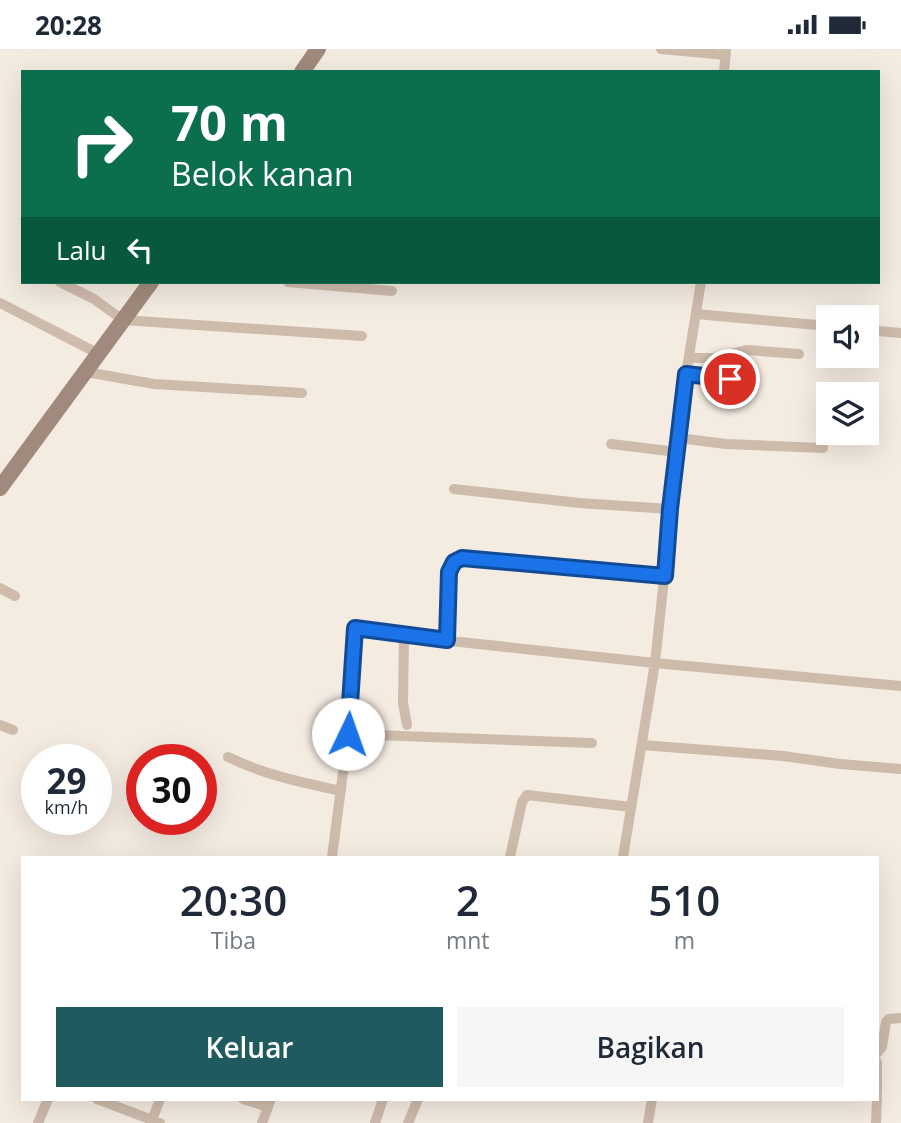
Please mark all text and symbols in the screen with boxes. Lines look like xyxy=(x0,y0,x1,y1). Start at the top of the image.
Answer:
text: 20:28 xyxy=(35,7,102,43)
text: 70 m xyxy=(171,89,288,155)
icon: right xyxy=(56,98,147,189)
text: Belok kanan xyxy=(171,152,354,195)
icon: left xyxy=(121,231,159,269)
text: Lalu xyxy=(56,232,107,268)
map controls xyxy=(816,305,879,445)
button: sound xyxy=(816,305,879,368)
pin xyxy=(700,349,760,409)
icon: arrive xyxy=(711,360,749,398)
button: layers xyxy=(816,382,879,445)
position arrow xyxy=(311,697,385,771)
speed limit sign: 30 xyxy=(126,744,217,835)
text: 29 xyxy=(46,757,87,804)
text: km/h xyxy=(45,795,88,819)
text: 20:30 xyxy=(180,871,287,928)
text: 2 xyxy=(456,871,480,928)
text: 510 xyxy=(648,871,720,928)
text: Tiba xyxy=(211,924,256,956)
text: mnt xyxy=(446,924,490,956)
text: m xyxy=(674,924,695,956)
button: Keluar xyxy=(56,1007,443,1087)
button: Bagikan xyxy=(457,1007,844,1087)

